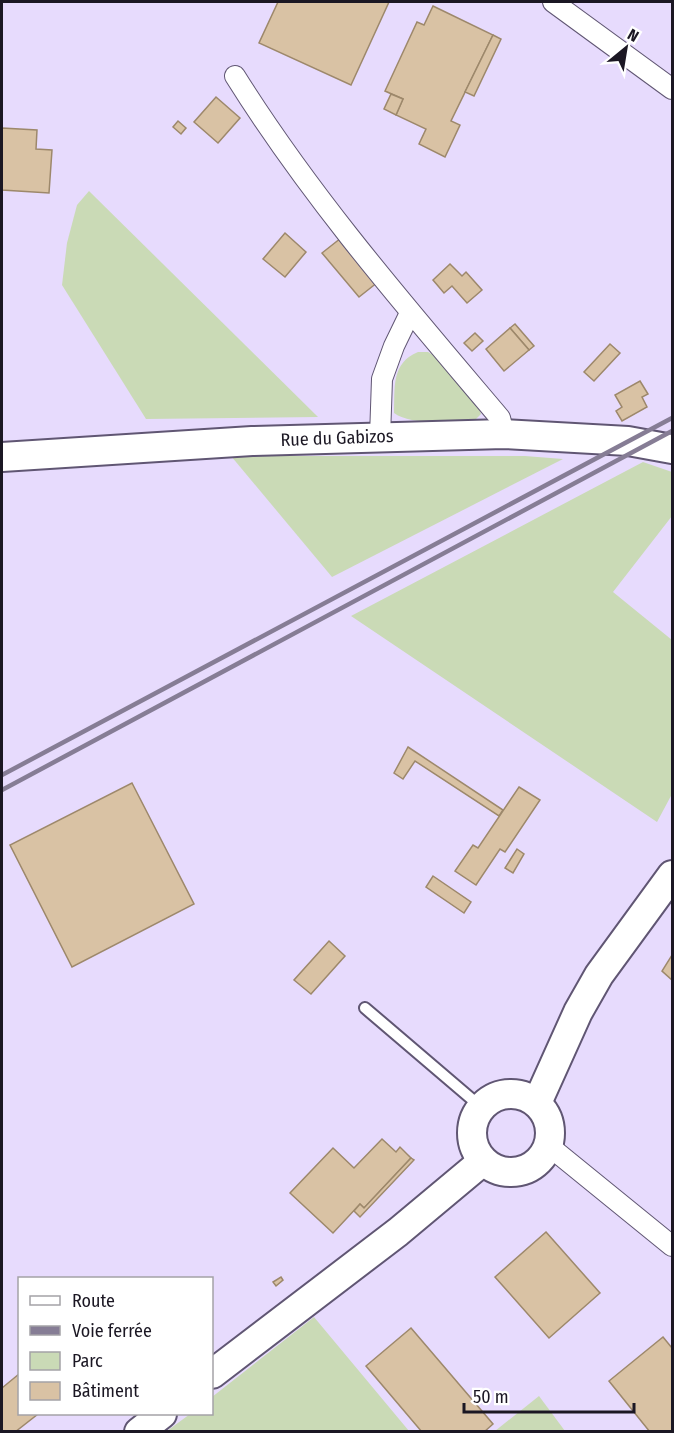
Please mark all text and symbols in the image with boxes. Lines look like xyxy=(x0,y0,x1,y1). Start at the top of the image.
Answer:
north arrow xyxy=(596,18,656,78)
text: N xyxy=(624,25,642,46)
street label: Rue du Gabizos xyxy=(280,425,394,451)
legend xyxy=(18,1277,213,1415)
text: Route xyxy=(72,1290,115,1312)
text: Voie ferrée xyxy=(72,1320,152,1342)
text: Parc xyxy=(72,1350,103,1372)
scale bar xyxy=(464,1376,634,1414)
text: Bâtiment xyxy=(72,1380,139,1402)
text: 50 m xyxy=(473,1386,509,1408)

